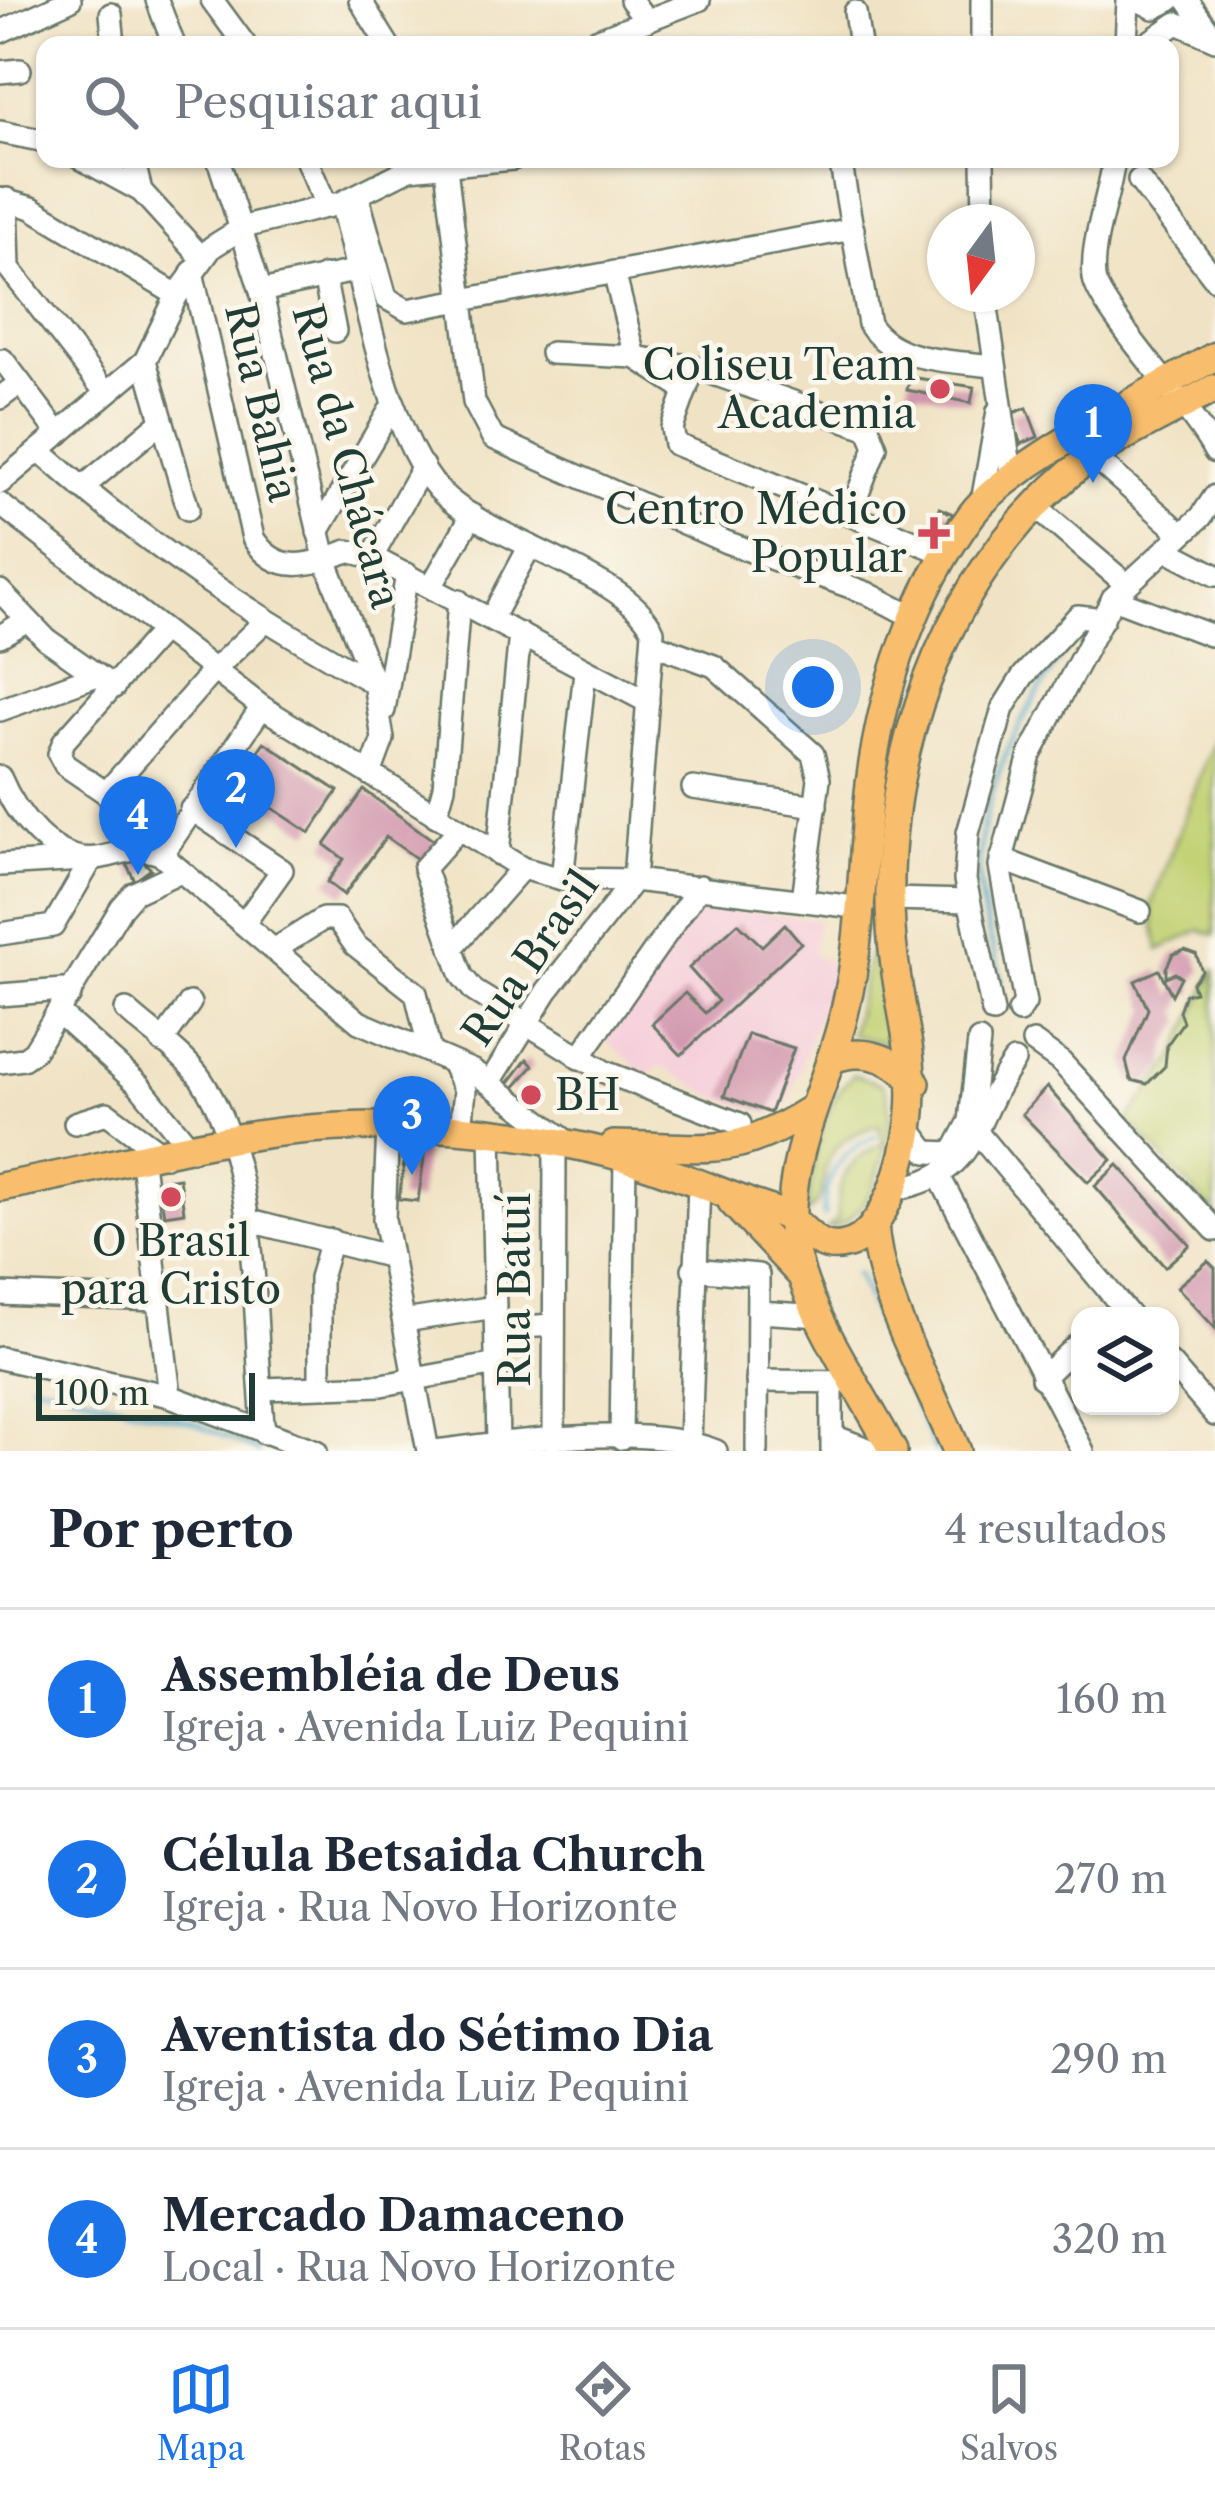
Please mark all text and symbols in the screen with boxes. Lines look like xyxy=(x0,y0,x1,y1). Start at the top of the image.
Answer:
search box xyxy=(36,36,1179,168)
icon: search xyxy=(78,69,144,135)
text: Pesquisar aqui xyxy=(174,74,482,130)
north arrow xyxy=(927,204,1035,312)
street label: Rua Bahia xyxy=(214,298,310,507)
street label: Rua da Chácara xyxy=(281,298,413,614)
place label: Coliseu Team Academia xyxy=(643,339,917,439)
marker: Coliseu Team Academia xyxy=(927,376,953,402)
pin: 1 xyxy=(1054,384,1132,483)
place label: Centro Médico Popular xyxy=(605,483,907,583)
marker: Centro Médico Popular xyxy=(918,517,950,549)
your location xyxy=(783,657,843,717)
pin: 2 xyxy=(197,749,275,848)
pin: 4 xyxy=(99,776,177,875)
street label: Rua Brasil xyxy=(451,860,609,1056)
place label: BH xyxy=(555,1069,620,1121)
pin: 3 xyxy=(373,1076,451,1175)
marker: BH xyxy=(518,1082,544,1108)
marker: O Brasil para Cristo xyxy=(158,1184,184,1210)
street label: Rua Batuí xyxy=(489,1193,541,1387)
place label: O Brasil para Cristo xyxy=(61,1215,281,1315)
map controls xyxy=(1071,1307,1179,1415)
button: layers xyxy=(1071,1307,1179,1415)
scale bar xyxy=(36,1367,255,1420)
text: 100 m xyxy=(54,1373,149,1414)
text: Por perto xyxy=(48,1498,294,1560)
text: 4 resultados xyxy=(945,1505,1167,1553)
text: Assembléia de Deus xyxy=(162,1647,620,1703)
text: 1 xyxy=(78,1675,96,1723)
text: 160 m xyxy=(1056,1675,1167,1723)
text: Igreja · Avenida Luiz Pequini xyxy=(162,1703,689,1751)
text: Célula Betsaida Church xyxy=(162,1827,705,1883)
text: 2 xyxy=(75,1855,99,1903)
text: 270 m xyxy=(1054,1855,1167,1903)
text: Igreja · Rua Novo Horizonte xyxy=(162,1883,678,1931)
text: Aventista do Sétimo Dia xyxy=(162,2007,713,2063)
text: 3 xyxy=(76,2035,98,2083)
text: 290 m xyxy=(1050,2035,1167,2083)
text: Igreja · Avenida Luiz Pequini xyxy=(162,2063,689,2111)
text: Mercado Damaceno xyxy=(162,2187,625,2243)
text: 4 xyxy=(75,2215,99,2263)
text: 320 m xyxy=(1052,2215,1167,2263)
text: Local · Rua Novo Horizonte xyxy=(162,2243,676,2291)
tab: Mapa xyxy=(157,2356,245,2469)
tab: Rotas xyxy=(559,2356,646,2469)
tab: Salvos xyxy=(960,2356,1058,2469)

